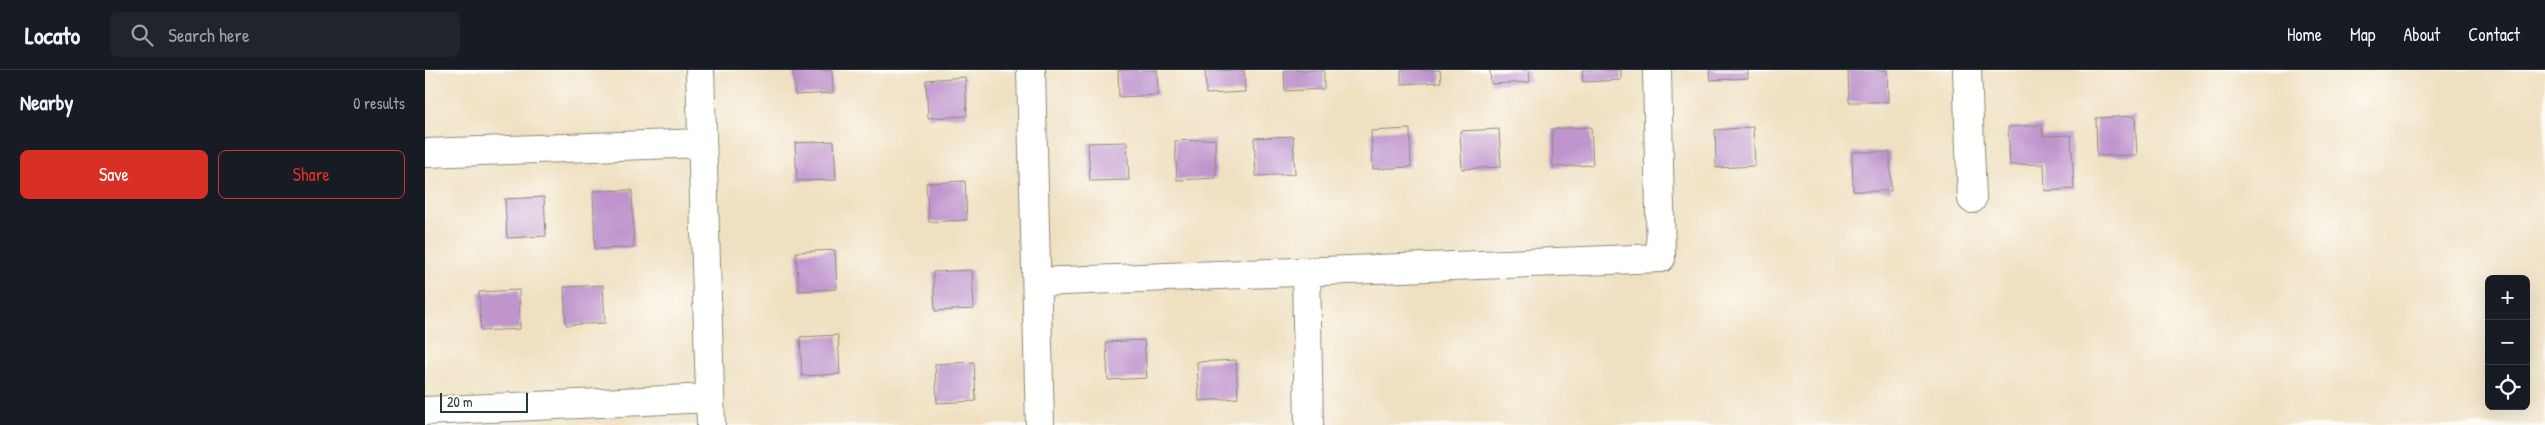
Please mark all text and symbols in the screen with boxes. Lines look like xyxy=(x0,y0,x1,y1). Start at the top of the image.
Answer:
search box xyxy=(110,12,460,57)
text: Locato xyxy=(25,19,80,51)
icon: search xyxy=(128,21,156,49)
text: Search here xyxy=(168,22,249,48)
text: Home xyxy=(2287,22,2322,47)
text: Map xyxy=(2350,22,2375,47)
text: About xyxy=(2403,22,2440,47)
text: Contact xyxy=(2468,22,2520,47)
text: Nearby xyxy=(20,88,73,117)
text: 0 results xyxy=(353,92,405,114)
button: Save xyxy=(20,150,208,199)
button: Share xyxy=(218,150,405,199)
map controls xyxy=(2485,275,2530,410)
button: + xyxy=(2485,275,2530,320)
button: − xyxy=(2485,320,2530,365)
button: locate xyxy=(2485,365,2530,410)
scale bar xyxy=(440,390,527,413)
text: 20 m xyxy=(447,392,473,411)

